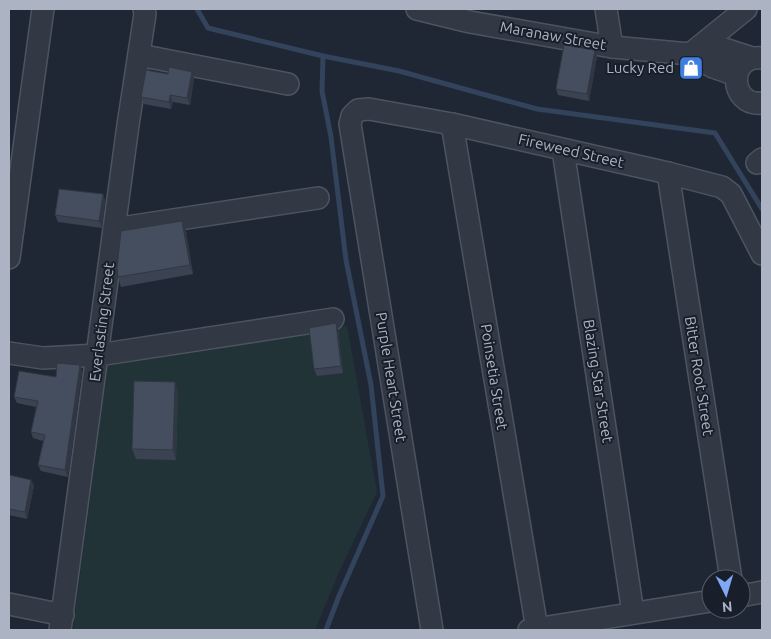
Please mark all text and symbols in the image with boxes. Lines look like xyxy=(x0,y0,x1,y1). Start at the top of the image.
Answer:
street label: Maranaw Street xyxy=(499,18,608,53)
shop icon: Lucky Red xyxy=(678,55,704,81)
place label: Lucky Red xyxy=(606,59,674,76)
street label: Fireweed Street xyxy=(517,130,626,171)
street label: Everlasting Street xyxy=(86,261,117,382)
street label: Purple Heart Street xyxy=(373,311,410,443)
street label: Bitter Root Street xyxy=(682,315,717,437)
street label: Blazing Star Street xyxy=(580,318,617,444)
street label: Poinsetia Street xyxy=(478,323,511,431)
north arrow xyxy=(701,569,751,619)
text: N xyxy=(721,599,733,615)

